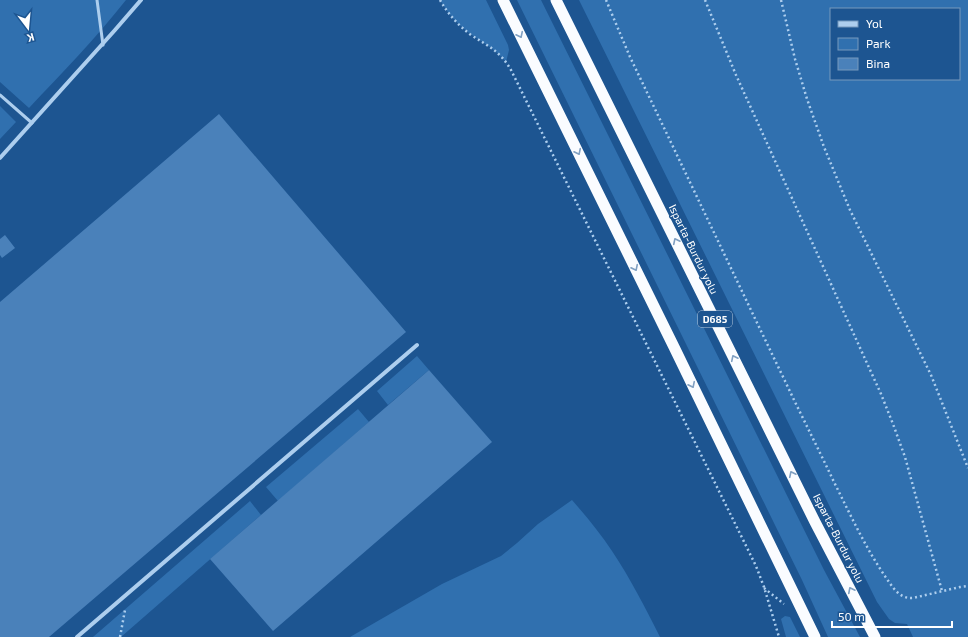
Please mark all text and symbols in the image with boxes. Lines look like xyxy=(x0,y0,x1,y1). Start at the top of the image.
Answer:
north arrow xyxy=(8,8,48,48)
legend xyxy=(830,8,960,80)
text: Yol xyxy=(866,16,883,30)
text: K xyxy=(26,31,36,45)
one-way arrow xyxy=(515,31,523,38)
text: Park xyxy=(866,36,891,50)
text: Bina xyxy=(866,56,890,70)
one-way arrow xyxy=(573,147,580,155)
street label: Isparta-Burdur yolu xyxy=(667,202,721,296)
one-way arrow xyxy=(673,238,681,245)
one-way arrow xyxy=(630,264,638,272)
road number: D685 xyxy=(698,311,732,327)
one-way arrow xyxy=(731,354,739,362)
one-way arrow xyxy=(687,381,695,388)
one-way arrow xyxy=(789,471,797,478)
street label: Isparta-Burdur yolu xyxy=(811,491,867,585)
one-way arrow xyxy=(848,587,855,594)
scale bar xyxy=(832,603,952,629)
text: 50 m xyxy=(838,609,865,623)

